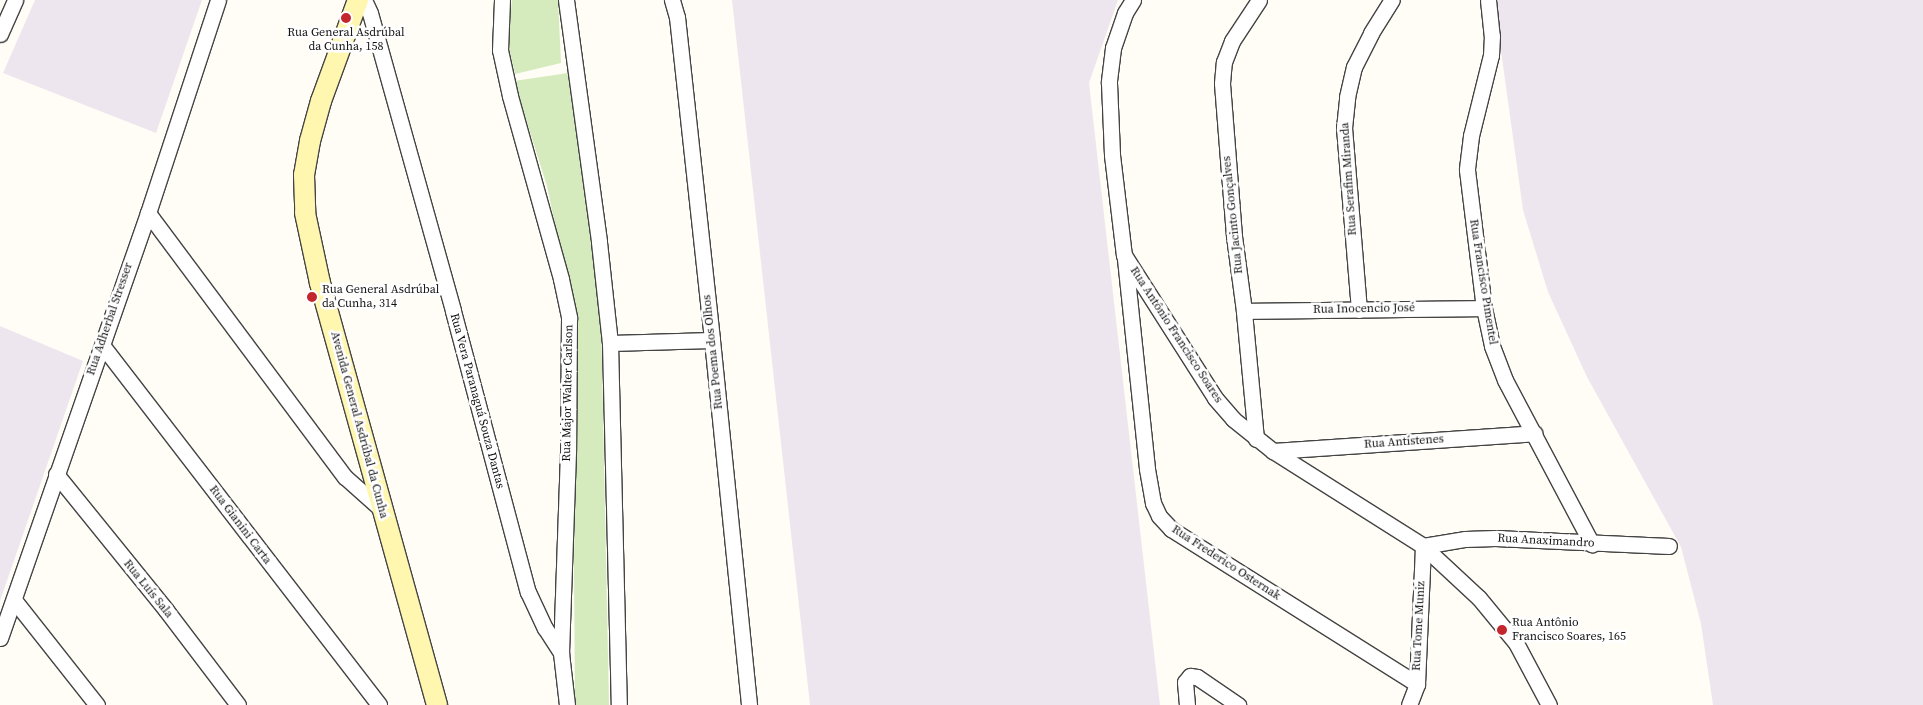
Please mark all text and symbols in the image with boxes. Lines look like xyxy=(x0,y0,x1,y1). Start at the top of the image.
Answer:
marker: Rua General Asdrúbal da Cunha, 158 xyxy=(340,12,352,24)
place label: Rua General Asdrúbal da Cunha, 158 xyxy=(287,26,405,54)
street label: Rua Serafim Miranda xyxy=(1338,122,1360,236)
street label: Rua Jacinto Gonçalves xyxy=(1220,155,1246,275)
street label: Rua Francisco Pimentel xyxy=(1466,218,1500,346)
street label: Rua Adherbal Stresser xyxy=(84,261,136,377)
street label: Rua Antônio Francisco Soares xyxy=(1127,264,1225,406)
place label: Rua General Asdrúbal da Cunha, 314 xyxy=(322,283,439,311)
marker: Rua General Asdrúbal da Cunha, 314 xyxy=(306,291,318,303)
street label: Rua Poema dos Olhos xyxy=(700,294,726,410)
street label: Rua Inocencio José xyxy=(1313,301,1415,317)
street label: Rua Vera Paranaguá Souza Dantas xyxy=(447,312,507,490)
street label: Rua Major Walter Carlson xyxy=(560,324,576,462)
street label: Avenida General Asdrúbal da Cunha xyxy=(327,330,391,520)
street label: Rua Antístenes xyxy=(1364,432,1444,452)
street label: Rua Gianini Carta xyxy=(206,483,274,567)
street label: Rua Frederico Osternak xyxy=(1169,522,1283,604)
street label: Rua Anaximandro xyxy=(1497,531,1595,551)
street label: Rua Luís Sala xyxy=(120,557,176,621)
street label: Rua Tome Muniz xyxy=(1409,581,1429,671)
place label: Rua Antônio Francisco Soares, 165 xyxy=(1512,616,1626,644)
marker: Rua Antônio Francisco Soares, 165 xyxy=(1496,624,1508,636)

